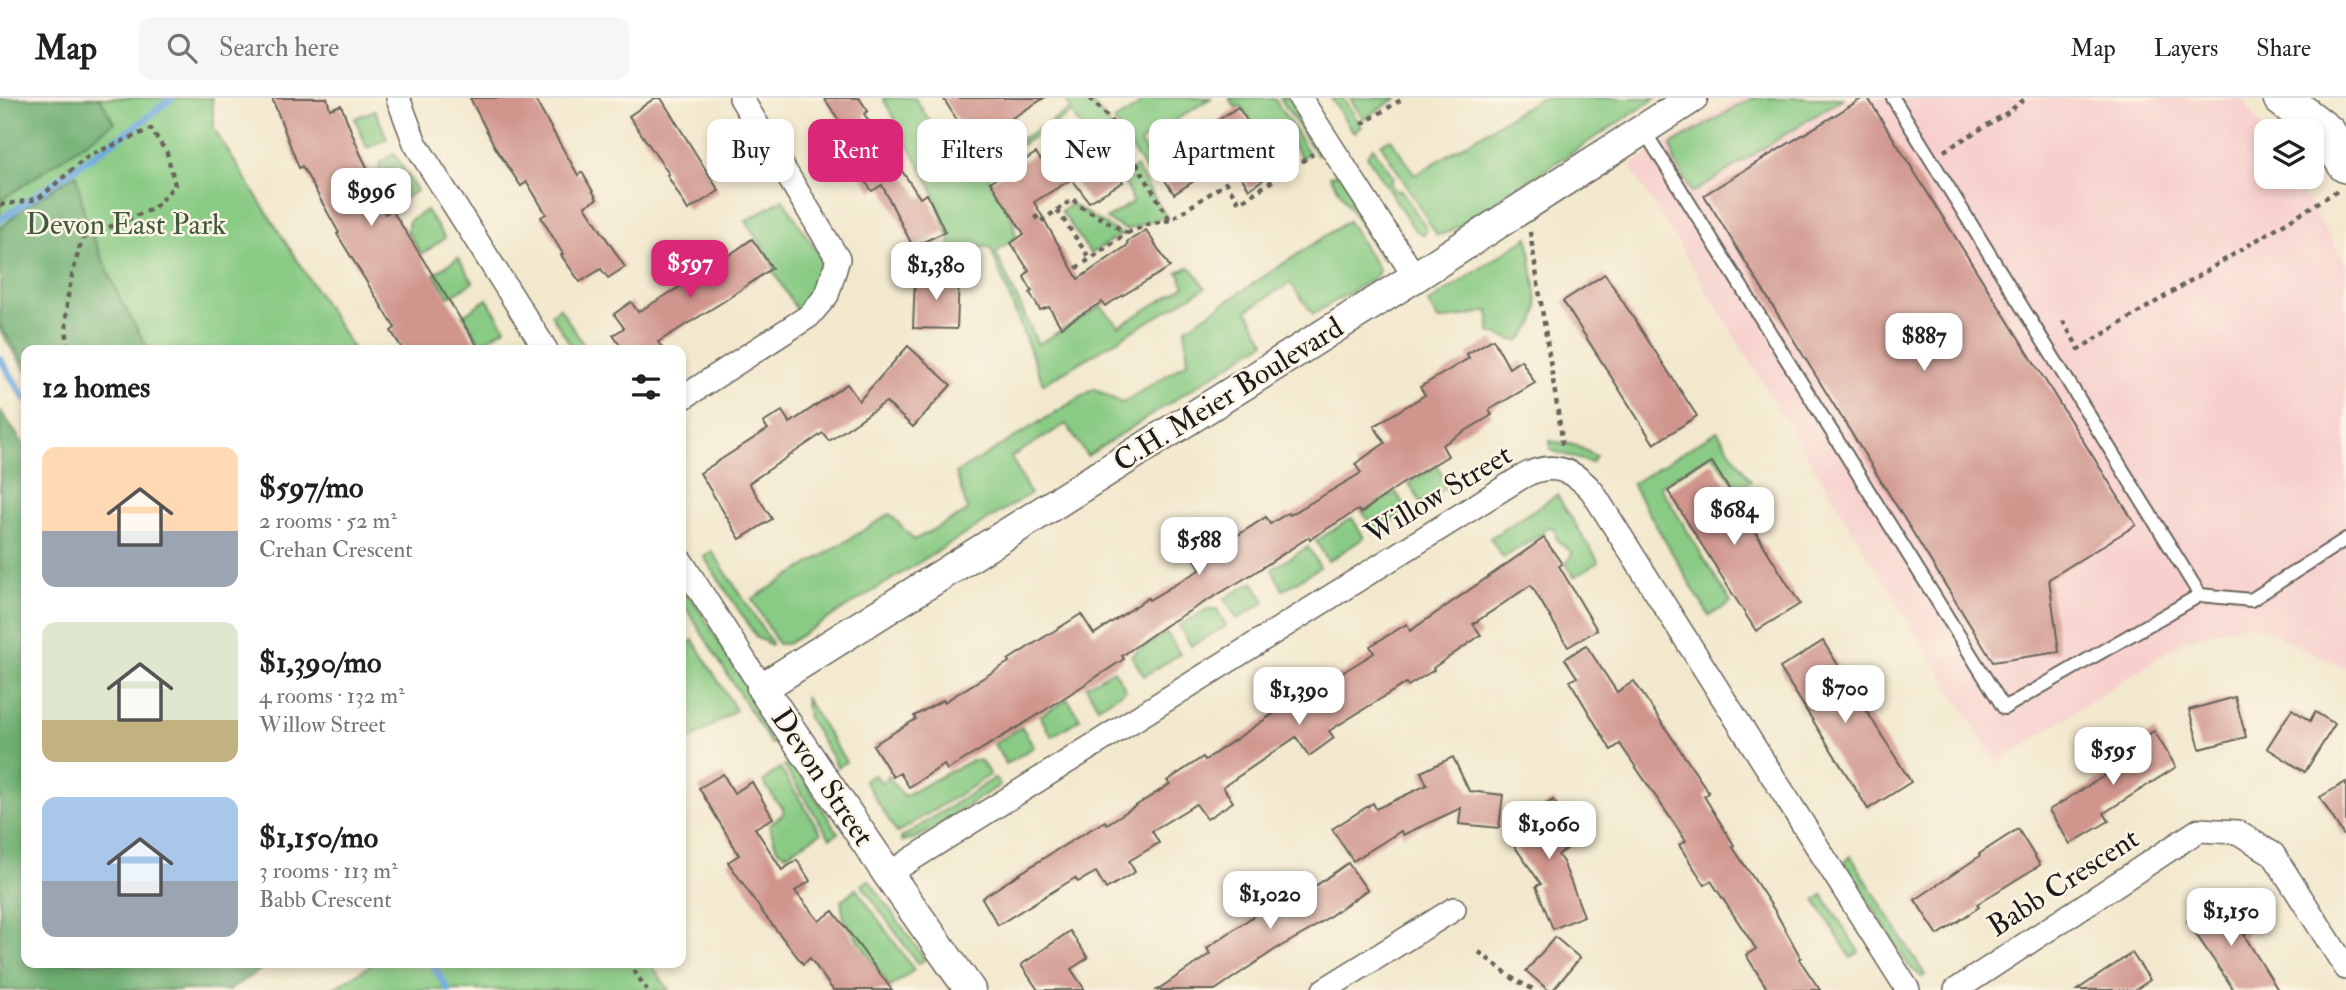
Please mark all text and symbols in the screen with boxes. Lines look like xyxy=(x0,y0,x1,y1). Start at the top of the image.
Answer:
search box xyxy=(139,17,629,80)
text: Map xyxy=(35,28,97,69)
icon: search xyxy=(163,29,201,67)
text: Search here xyxy=(219,32,339,64)
text: Map xyxy=(2071,33,2116,64)
text: Layers xyxy=(2154,33,2218,64)
text: Share xyxy=(2256,33,2311,64)
chip: Buy xyxy=(707,119,794,182)
chip: Rent xyxy=(808,119,903,182)
chip: Filters xyxy=(917,119,1027,182)
chip: New xyxy=(1041,119,1135,182)
chip: Apartment xyxy=(1149,119,1299,182)
map controls xyxy=(2254,119,2324,189)
button: layers xyxy=(2254,119,2324,189)
pin: $996 xyxy=(330,169,412,228)
text: $996 xyxy=(347,176,395,205)
park label: Devon East Park xyxy=(26,206,226,243)
pin: $597 xyxy=(649,240,731,300)
pin: $1,380 xyxy=(879,242,993,302)
text: $597 xyxy=(667,248,713,277)
text: $1,380 xyxy=(907,250,965,279)
street label: C.H. Meier Boulevard xyxy=(1107,309,1350,480)
pin: $887 xyxy=(1883,314,1965,373)
text: $887 xyxy=(1901,321,1947,350)
icon: filters xyxy=(627,368,665,406)
text: 12 homes xyxy=(42,369,150,406)
street label: Willow Street xyxy=(1357,436,1519,553)
text: $597/mo xyxy=(259,469,363,506)
icon: home xyxy=(98,475,182,559)
pin: $684 xyxy=(1693,488,1775,547)
text: $684 xyxy=(1710,495,1758,524)
text: 2 rooms · 52 m² xyxy=(259,506,397,535)
pin: $588 xyxy=(1158,518,1240,577)
text: $588 xyxy=(1177,525,1221,554)
text: Crehan Crescent xyxy=(259,535,413,564)
text: $1,390/mo xyxy=(259,644,381,681)
icon: home xyxy=(98,650,182,734)
pin: $700 xyxy=(1804,666,1886,725)
pin: $1,390 xyxy=(1242,668,1356,727)
text: $700 xyxy=(1821,673,1869,702)
text: $1,390 xyxy=(1269,675,1329,704)
text: 4 rooms · 132 m² xyxy=(259,681,405,710)
street label: Devon Street xyxy=(763,701,882,853)
text: Willow Street xyxy=(259,710,386,739)
pin: $595 xyxy=(2072,728,2154,787)
text: $595 xyxy=(2090,735,2136,764)
pin: $1,060 xyxy=(1492,802,1606,861)
text: $1,060 xyxy=(1518,809,1580,838)
text: $1,150/mo xyxy=(259,819,378,856)
street label: Babb Crescent xyxy=(1981,820,2146,945)
icon: home xyxy=(98,825,182,909)
text: 3 rooms · 113 m² xyxy=(259,856,398,885)
pin: $1,020 xyxy=(1213,872,1327,931)
text: $1,020 xyxy=(1239,879,1301,908)
text: Babb Crescent xyxy=(259,885,392,914)
pin: $1,150 xyxy=(2174,888,2288,948)
text: $1,150 xyxy=(2203,896,2259,925)

